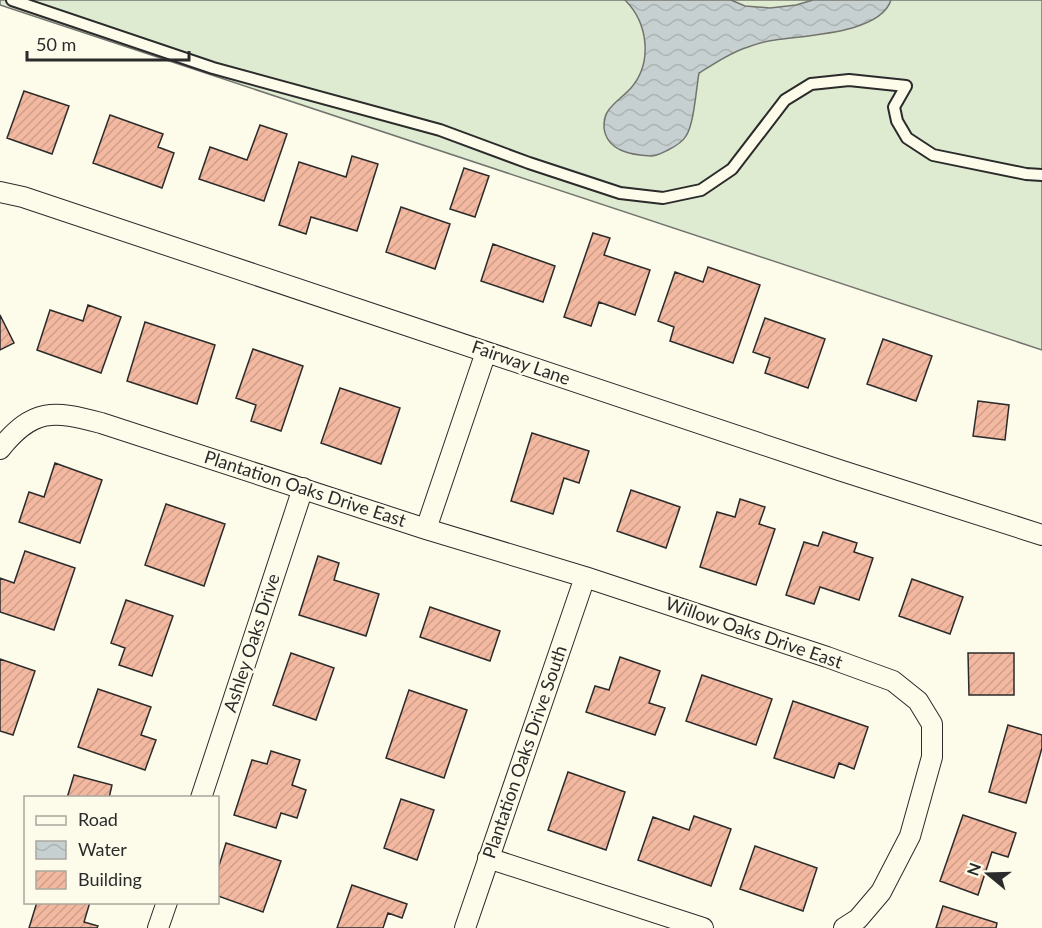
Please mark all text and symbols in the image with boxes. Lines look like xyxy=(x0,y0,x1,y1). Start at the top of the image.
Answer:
scale bar xyxy=(27,24,189,62)
text: 50 m xyxy=(36,33,76,55)
street label: Fairway Lane xyxy=(469,335,573,389)
street label: Plantation Oaks Drive East xyxy=(202,445,409,531)
street label: Ashley Oaks Drive xyxy=(218,571,284,715)
street label: Willow Oaks Drive East xyxy=(663,591,846,673)
street label: Plantation Oaks Drive South xyxy=(477,642,571,861)
legend xyxy=(24,796,219,904)
text: Road xyxy=(78,808,118,830)
text: Water xyxy=(78,838,127,860)
north arrow xyxy=(958,844,1018,904)
text: N xyxy=(962,860,984,878)
text: Building xyxy=(78,868,142,890)

